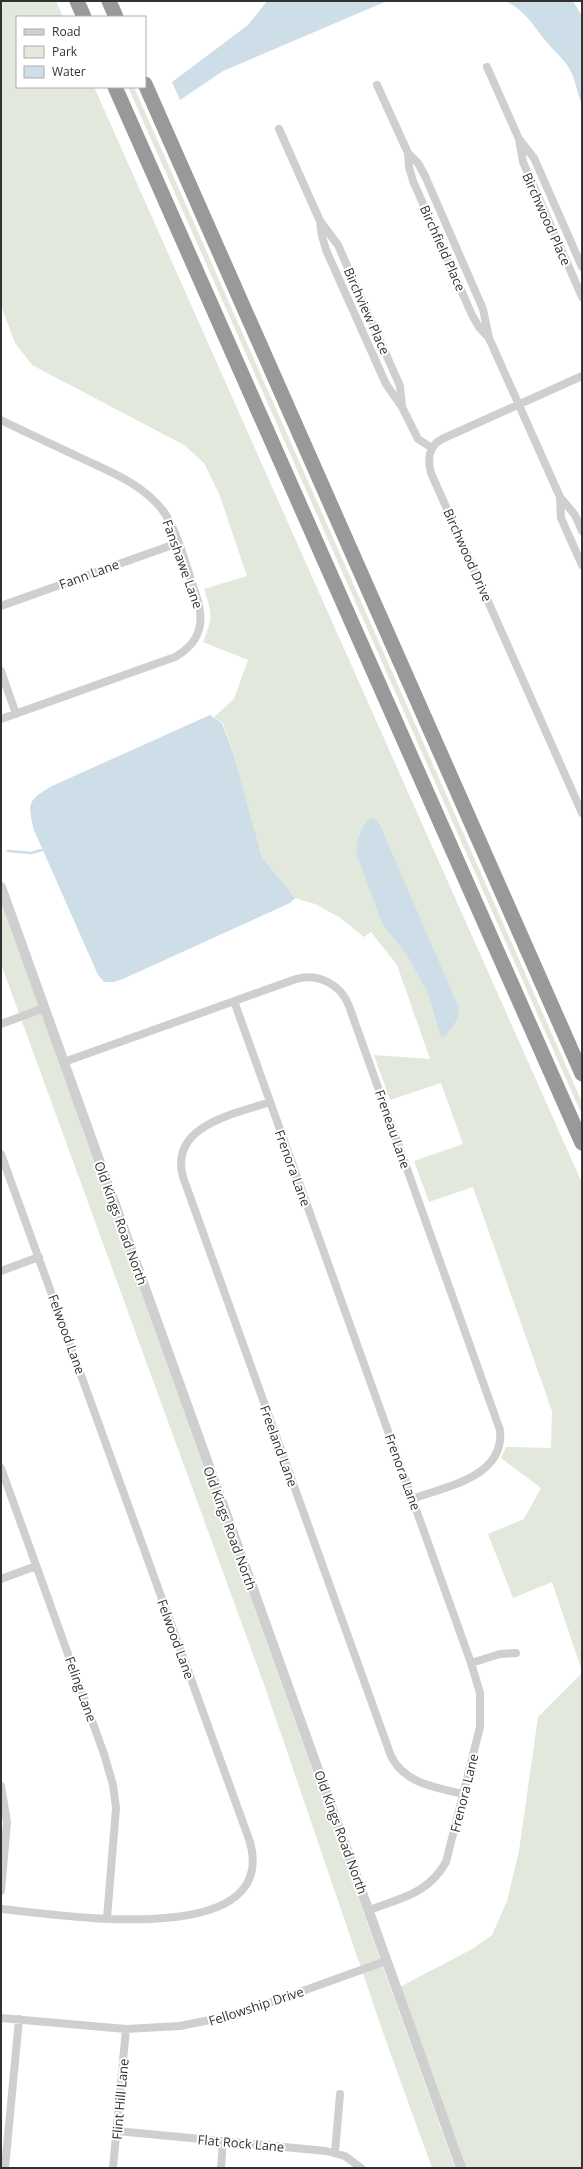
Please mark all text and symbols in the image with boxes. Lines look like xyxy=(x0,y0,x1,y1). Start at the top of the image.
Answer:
legend xyxy=(16,16,146,88)
text: Road xyxy=(52,23,81,40)
text: Park xyxy=(52,43,78,60)
text: Water xyxy=(52,63,86,80)
street label: Birchwood Place xyxy=(518,170,576,268)
street label: Birchfield Place xyxy=(416,202,470,294)
street label: Birchview Place xyxy=(340,265,394,357)
street label: Birchwood Drive xyxy=(439,506,497,604)
street label: Fanshawe Lane xyxy=(159,517,207,611)
street label: Fann Lane xyxy=(57,555,121,593)
street label: Freneau Lane xyxy=(371,1087,415,1171)
street label: Frenora Lane xyxy=(271,1127,315,1209)
street label: Old Kings Road North xyxy=(90,1159,152,1287)
street label: Felwood Lane xyxy=(44,1292,90,1376)
street label: Freeland Lane xyxy=(256,1403,302,1489)
street label: Frenora Lane xyxy=(381,1431,425,1513)
street label: Old Kings Road North xyxy=(199,1464,261,1592)
street label: Felwood Lane xyxy=(153,1597,199,1681)
street label: Feling Lane xyxy=(61,1654,101,1724)
street label: Frenora Lane xyxy=(446,1752,482,1834)
street label: Old Kings Road North xyxy=(310,1768,372,1896)
street label: Fellowship Drive xyxy=(206,1982,306,2030)
street label: Flint Hill Lane xyxy=(107,2058,133,2140)
street label: Flat Rock Lane xyxy=(197,2130,285,2156)

